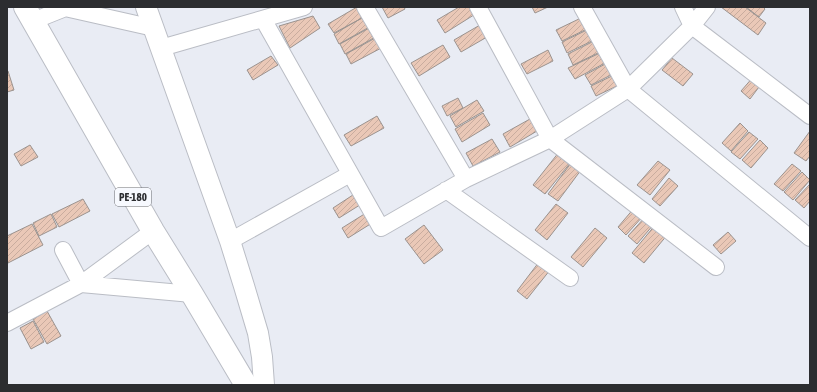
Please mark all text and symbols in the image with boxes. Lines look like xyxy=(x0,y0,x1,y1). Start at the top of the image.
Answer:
road number: PE-180 xyxy=(115,188,151,206)

